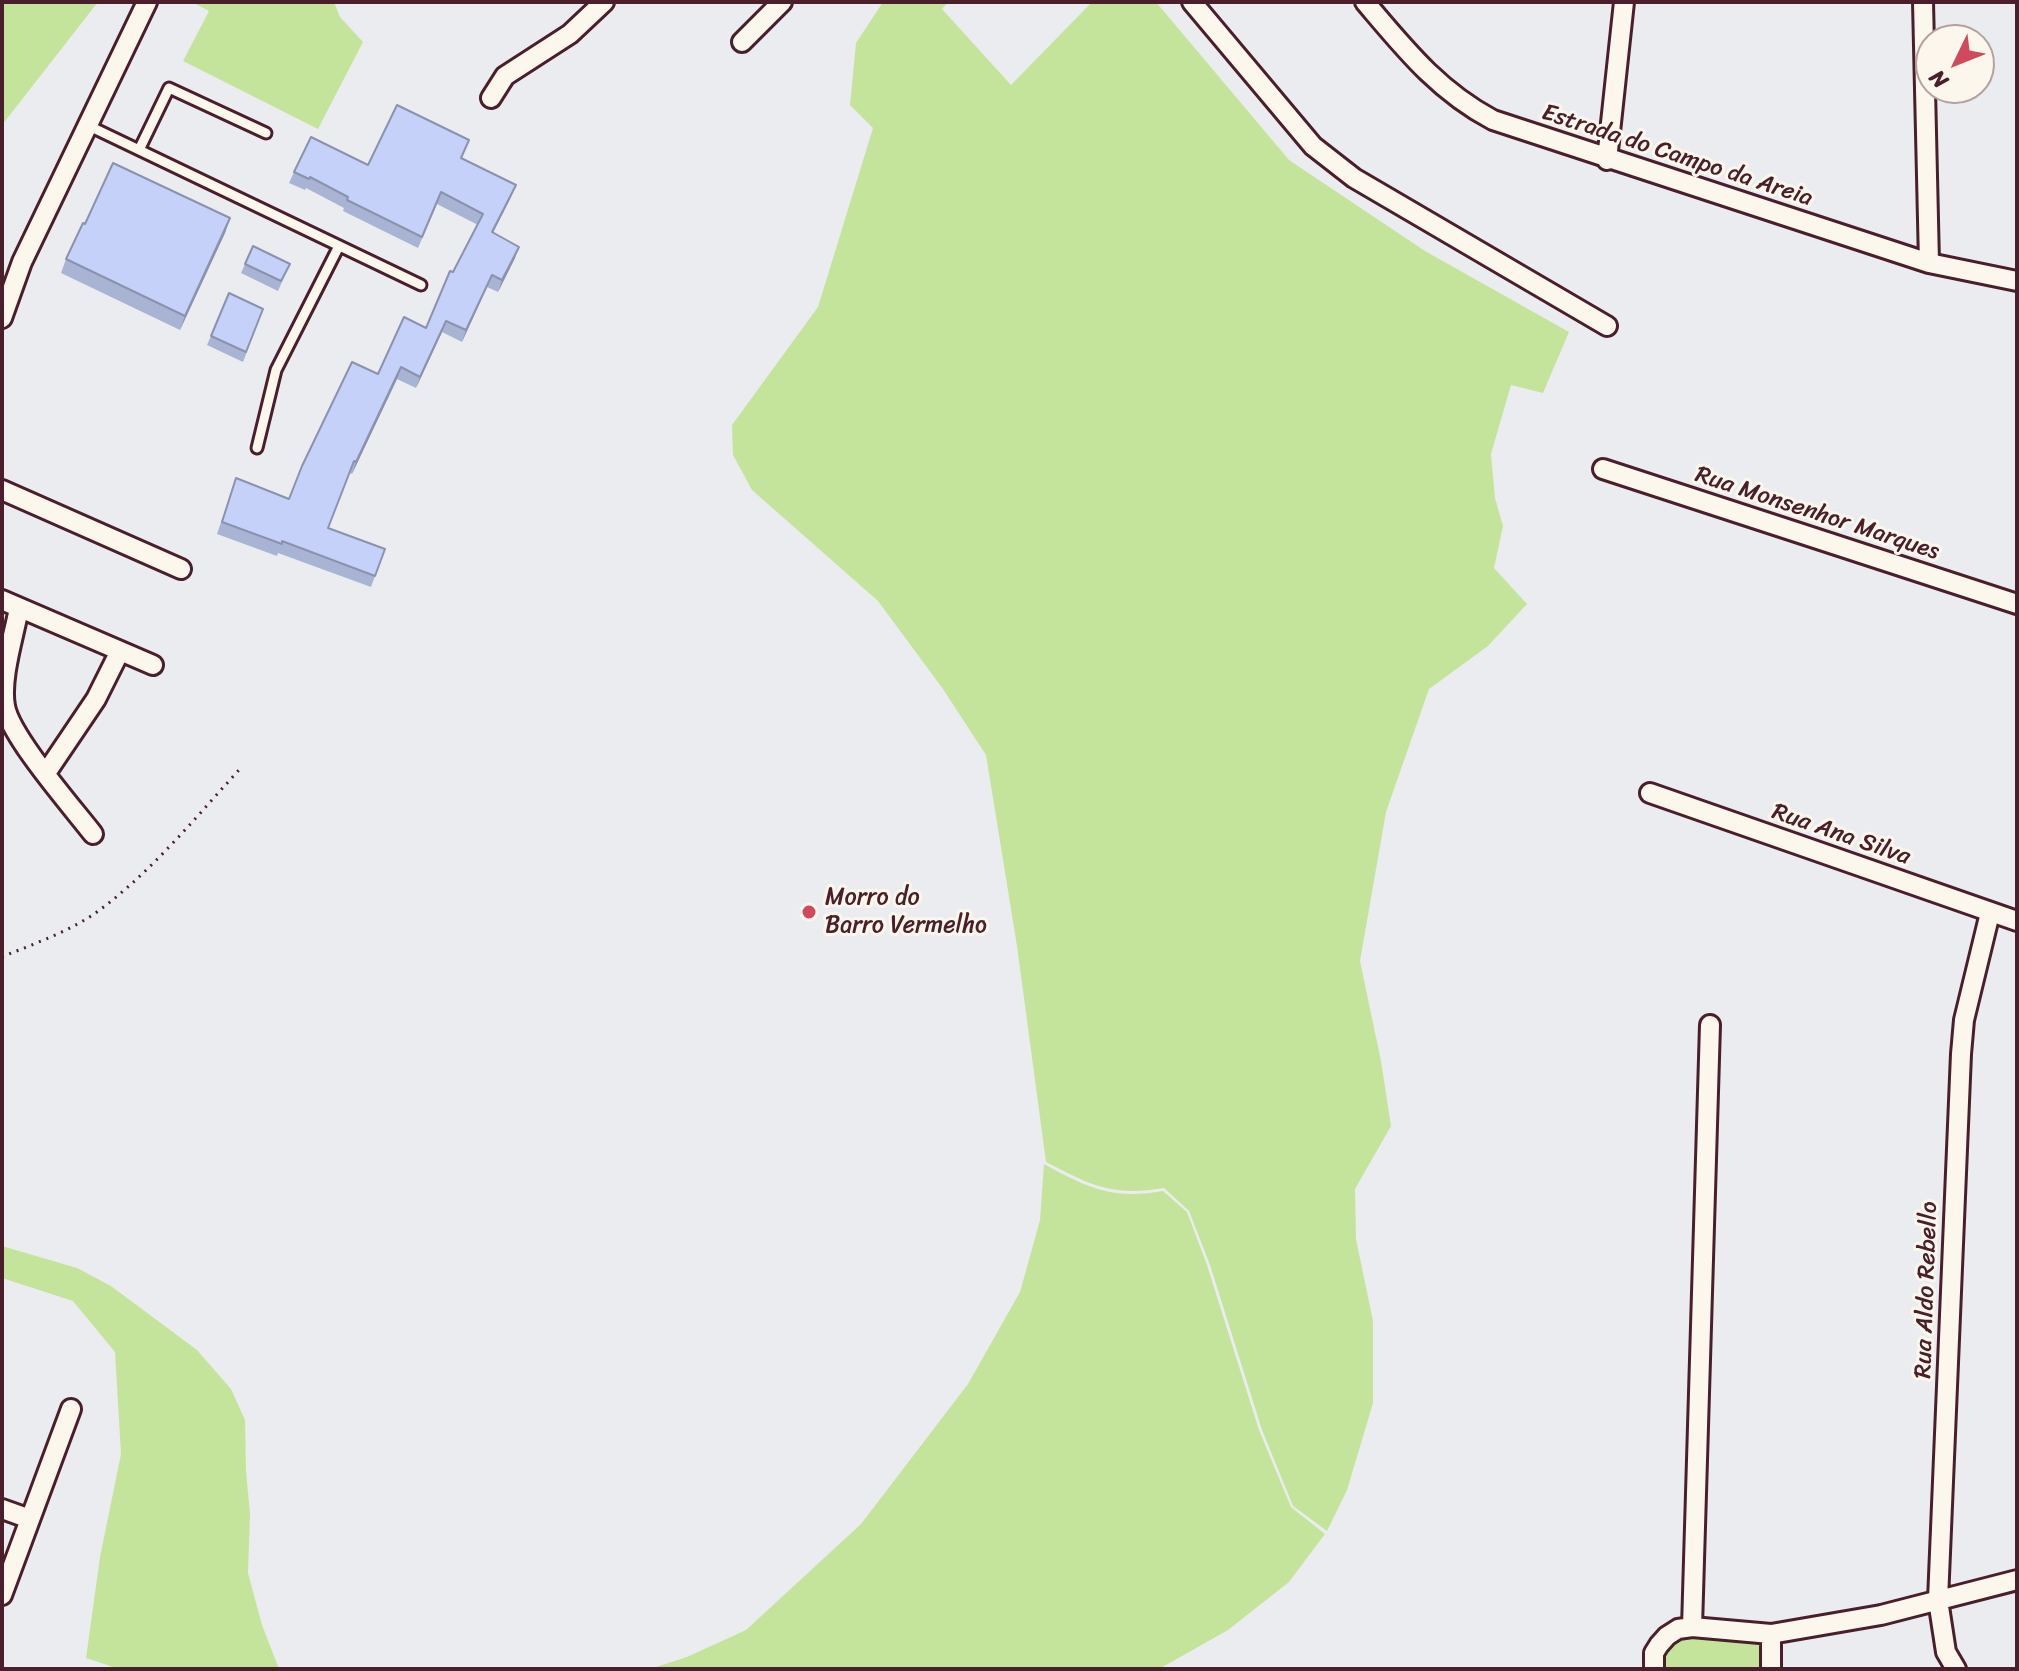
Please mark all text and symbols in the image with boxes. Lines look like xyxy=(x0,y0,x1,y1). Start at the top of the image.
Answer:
north arrow xyxy=(1915,24,1995,104)
text: N xyxy=(1919,60,1958,98)
street label: Estrada do Campo da Areia xyxy=(1538,99,1816,213)
street label: Rua Monsenhor Marques xyxy=(1691,461,1943,567)
street label: Rua Ana Silva xyxy=(1768,798,1914,872)
place label: Morro do Barro Vermelho xyxy=(825,884,987,940)
marker: Morro do Barro Vermelho xyxy=(800,903,818,921)
street label: Rua Aldo Rebello xyxy=(1910,1201,1944,1379)

